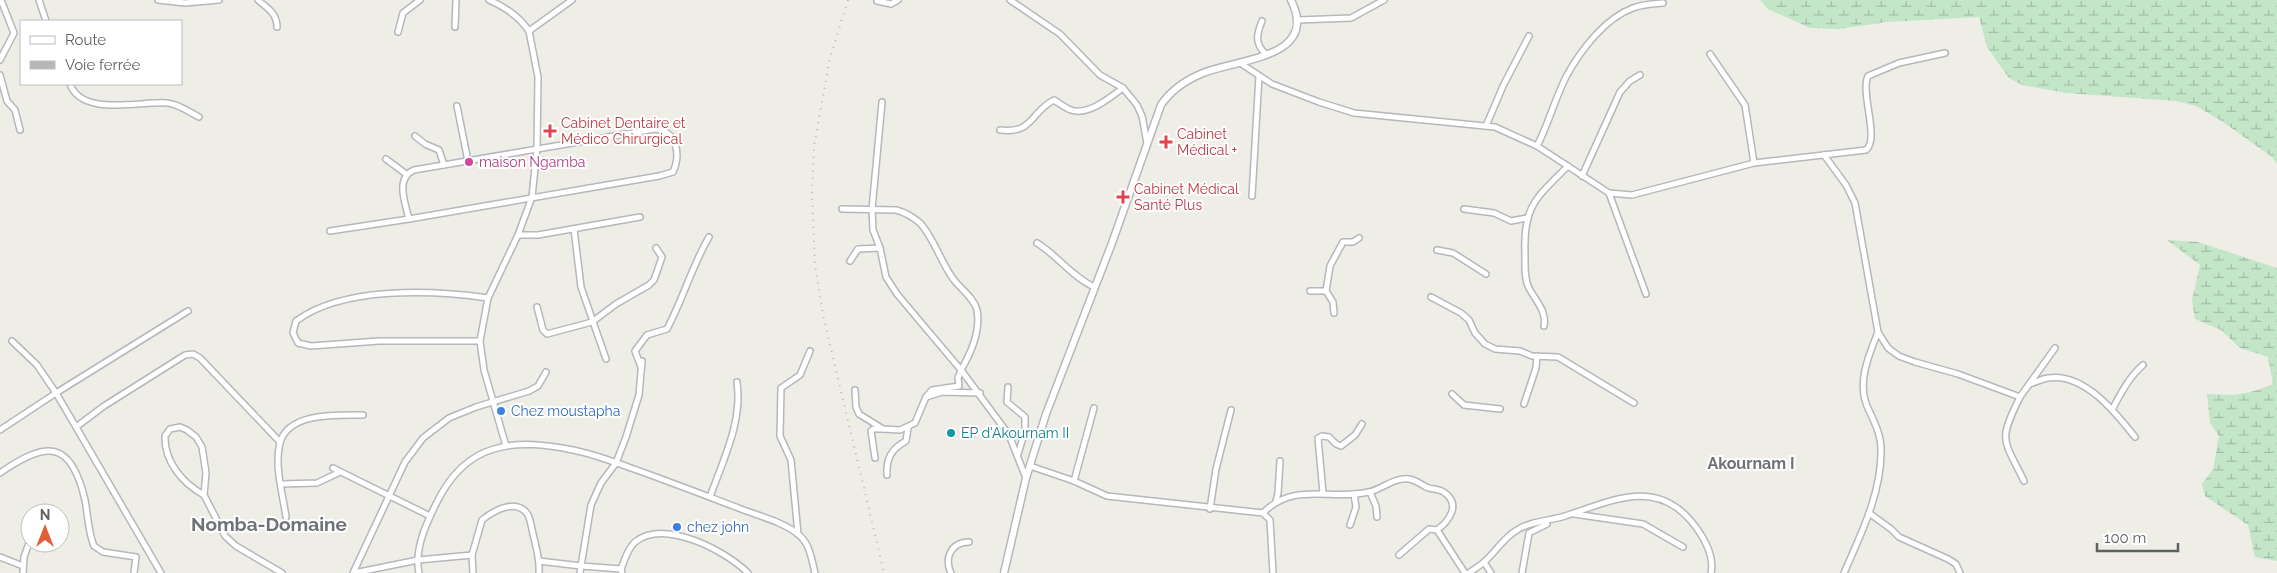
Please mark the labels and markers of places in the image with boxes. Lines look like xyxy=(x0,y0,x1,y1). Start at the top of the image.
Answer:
place label: Cabinet Dentaire et Médico Chirurgical xyxy=(561,115,686,147)
marker: Cabinet Dentaire et Médico Chirurgical xyxy=(543,124,557,138)
place label: Cabinet Médical + xyxy=(1177,126,1237,158)
marker: Cabinet Médical + xyxy=(1159,135,1173,149)
place label: maison Ngamba xyxy=(479,154,586,170)
marker: maison Ngamba xyxy=(463,156,475,168)
place label: Cabinet Médical Santé Plus xyxy=(1134,181,1239,213)
marker: Cabinet Médical Santé Plus xyxy=(1116,190,1130,204)
place label: Chez moustapha xyxy=(511,403,620,419)
marker: Chez moustapha xyxy=(495,405,507,417)
place label: EP d'Akournam II xyxy=(961,425,1069,441)
marker: EP d'Akournam II xyxy=(945,427,957,439)
place label: chez john xyxy=(687,519,749,535)
marker: chez john xyxy=(671,521,683,533)

